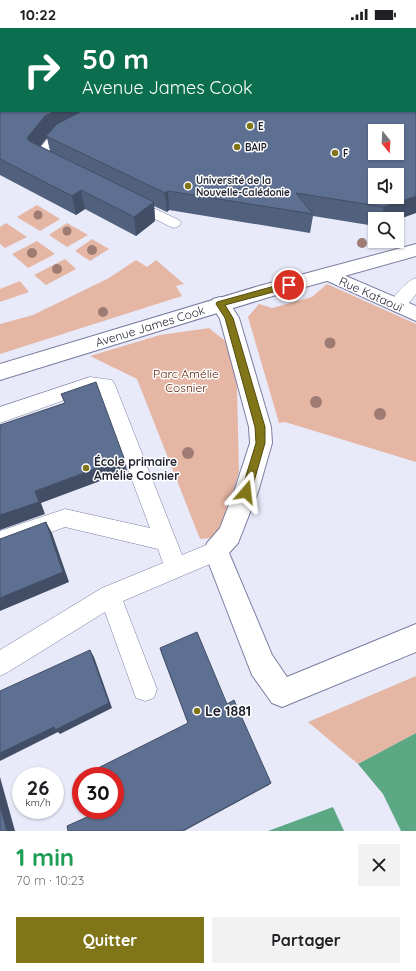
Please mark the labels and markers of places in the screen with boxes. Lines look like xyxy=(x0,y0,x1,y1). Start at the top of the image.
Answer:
place label: E xyxy=(258,120,264,133)
marker: E xyxy=(245,121,255,131)
place label: BAIP xyxy=(245,141,267,154)
marker: BAIP xyxy=(232,142,242,152)
place label: F xyxy=(343,147,349,160)
marker: F xyxy=(330,148,340,158)
place label: Université de la Nouvelle-Calédonie xyxy=(196,174,290,199)
marker: Université de la Nouvelle-Calédonie xyxy=(183,181,193,191)
pin xyxy=(272,268,306,302)
place label: École primaire Amélie Cosnier xyxy=(94,454,179,483)
marker: École primaire Amélie Cosnier xyxy=(81,463,91,473)
place label: Le 1881 xyxy=(205,702,251,720)
marker: Le 1881 xyxy=(192,706,202,716)

